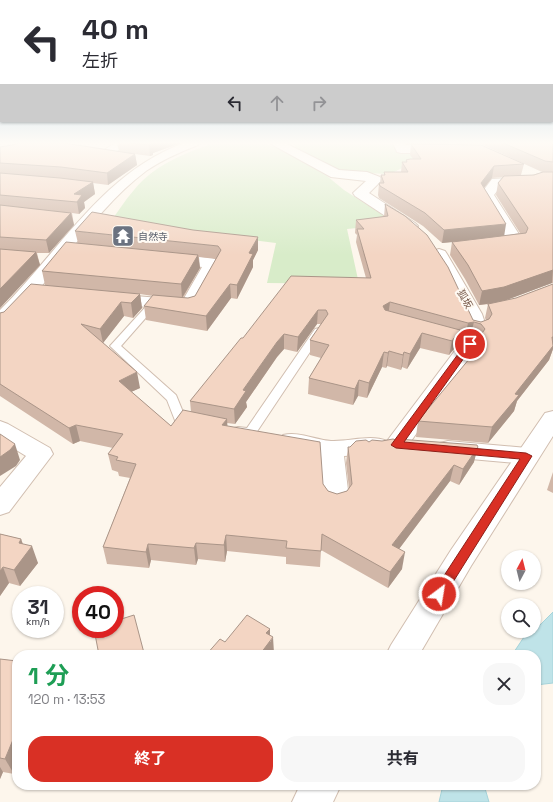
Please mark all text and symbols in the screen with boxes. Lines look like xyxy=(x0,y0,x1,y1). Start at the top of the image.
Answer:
text: 40 m xyxy=(82,11,149,47)
icon: left xyxy=(16,16,68,68)
text: 左折 xyxy=(82,49,118,72)
icon: left xyxy=(224,92,246,114)
icon: ahead xyxy=(266,92,288,114)
icon: right xyxy=(308,92,330,114)
temple icon: 自然寺 xyxy=(110,223,136,249)
place label: 自然寺 xyxy=(138,230,168,243)
street label: 狐坂 xyxy=(454,287,476,311)
pin xyxy=(453,327,487,361)
icon: arrive xyxy=(459,333,481,355)
north arrow xyxy=(501,550,541,590)
map controls xyxy=(501,550,541,638)
position arrow xyxy=(418,573,460,615)
speed limit sign: 40 xyxy=(72,586,124,638)
text: 31 xyxy=(28,594,48,620)
button: search xyxy=(501,598,541,638)
text: km/h xyxy=(26,615,50,628)
text: 1 分 xyxy=(28,660,69,691)
button: close xyxy=(483,663,525,705)
text: 120 m · 13:53 xyxy=(28,691,105,708)
button: 終了 xyxy=(28,736,273,782)
button: 共有 xyxy=(281,736,525,782)

